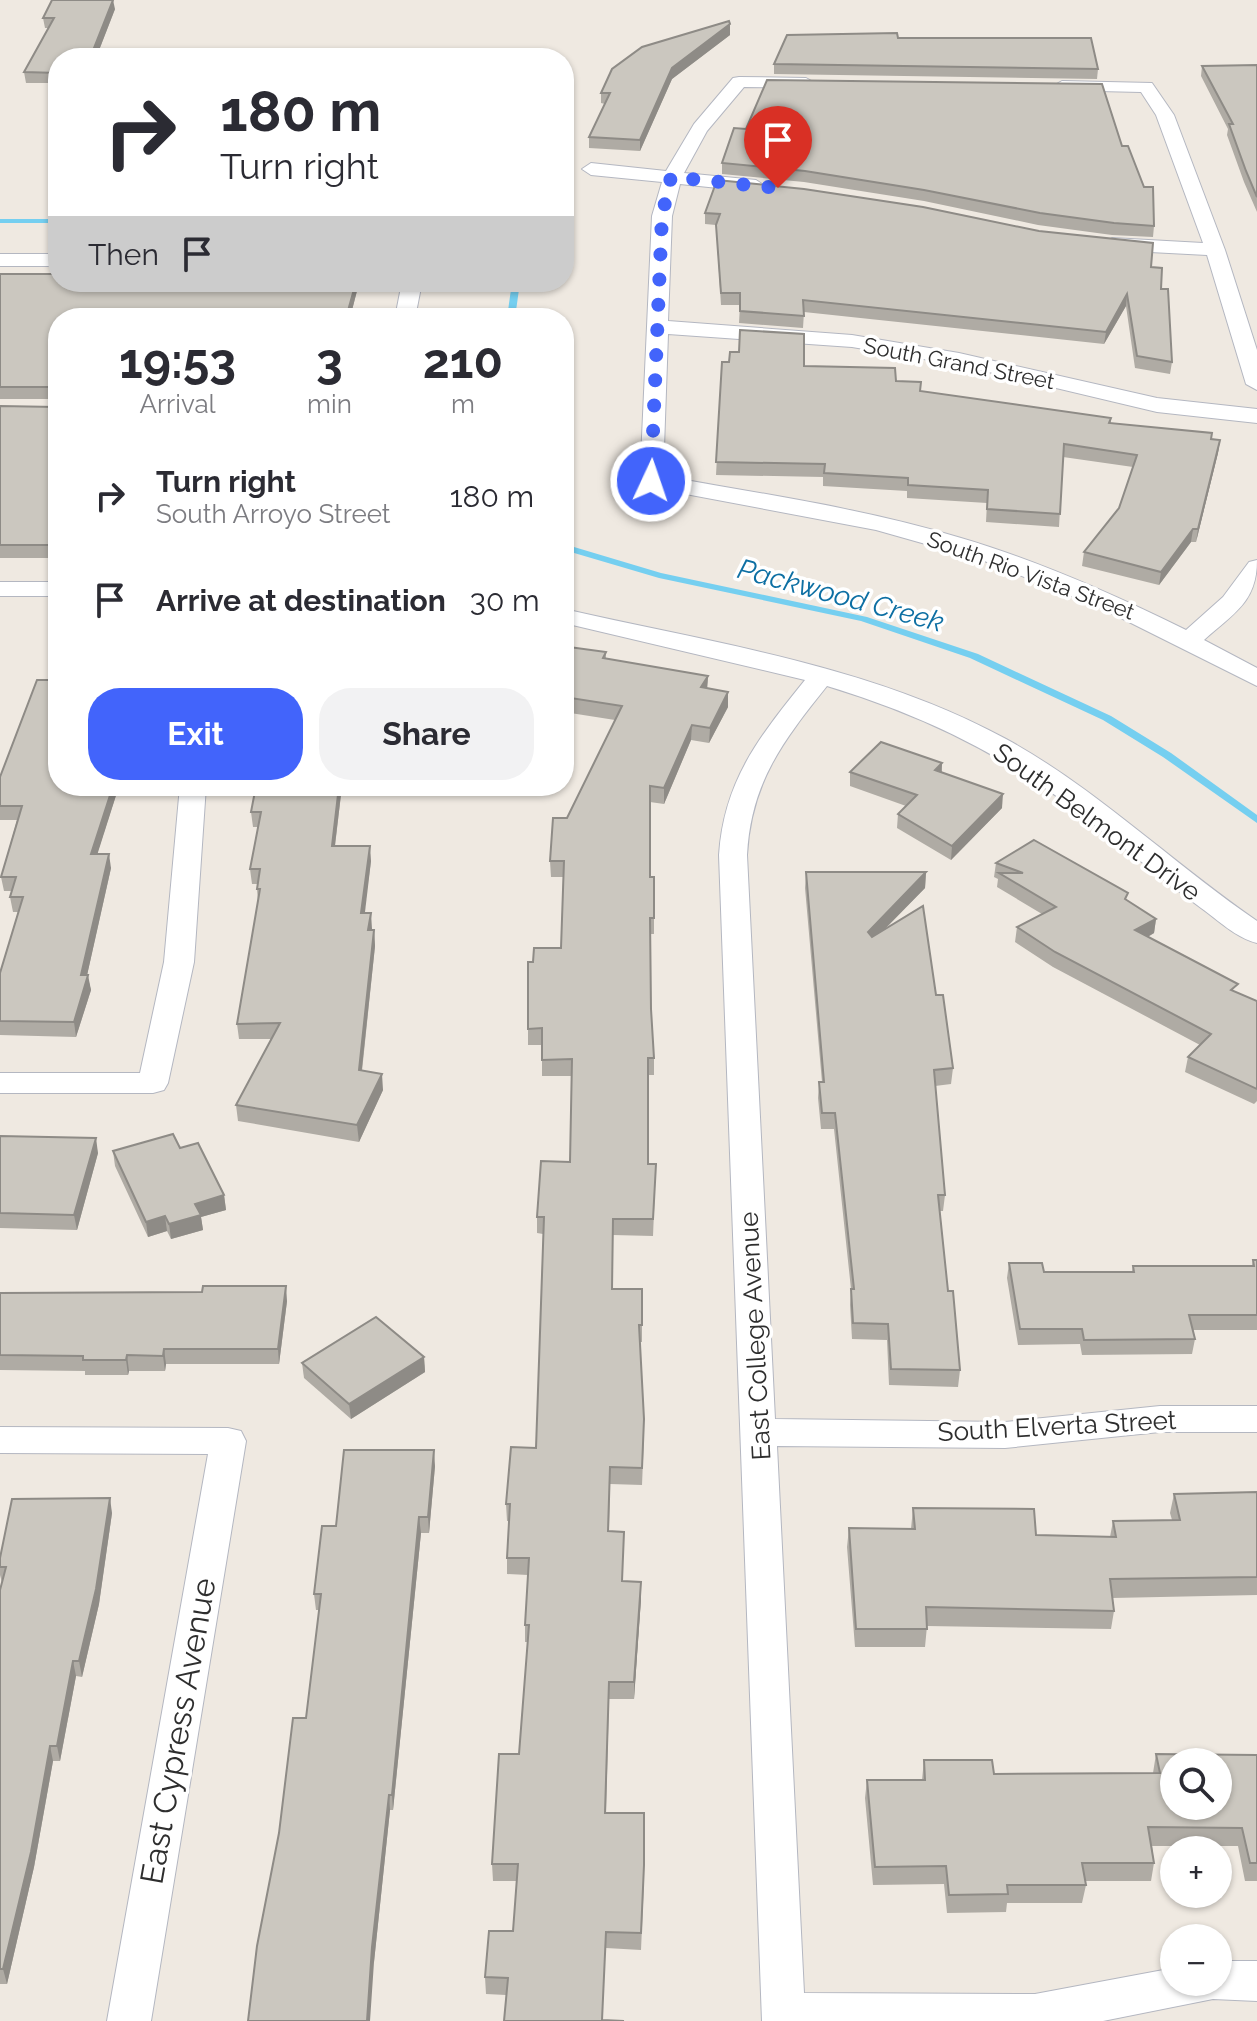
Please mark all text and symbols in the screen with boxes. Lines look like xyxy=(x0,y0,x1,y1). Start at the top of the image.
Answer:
text: 180 m xyxy=(220,78,381,144)
icon: right xyxy=(88,80,192,184)
pin xyxy=(744,106,812,188)
icon: arrive xyxy=(756,118,800,162)
text: Turn right xyxy=(220,145,379,187)
icon: arrive xyxy=(175,232,219,276)
text: Then xyxy=(88,237,159,272)
street label: South Grand Street xyxy=(861,332,1057,394)
text: 19:53 xyxy=(119,333,236,389)
text: 3 xyxy=(316,333,343,389)
text: 210 xyxy=(423,333,503,389)
text: Arrival xyxy=(139,389,216,419)
text: min xyxy=(307,389,352,419)
text: m xyxy=(451,389,475,419)
position arrow xyxy=(609,439,693,523)
text: Turn right xyxy=(156,464,296,499)
icon: right xyxy=(88,474,132,518)
text: 180 m xyxy=(450,479,534,514)
text: South Arroyo Street xyxy=(156,499,391,529)
street label: South Rio Vista Street xyxy=(924,525,1139,625)
water label: Packwood Creek xyxy=(734,552,948,639)
icon: arrive xyxy=(88,578,132,622)
text: Arrive at destination xyxy=(156,583,446,618)
text: 30 m xyxy=(470,583,539,618)
button: Exit xyxy=(88,688,303,780)
button: Share xyxy=(319,688,534,780)
street label: South Belmont Drive xyxy=(988,737,1206,907)
street label: East College Avenue xyxy=(734,1211,776,1461)
street label: South Elverta Street xyxy=(937,1405,1177,1447)
street label: East Cypress Avenue xyxy=(132,1575,223,1887)
map controls xyxy=(1160,1748,1232,1996)
button: search xyxy=(1160,1748,1232,1820)
button: + xyxy=(1160,1836,1232,1908)
button: − xyxy=(1160,1924,1232,1996)

